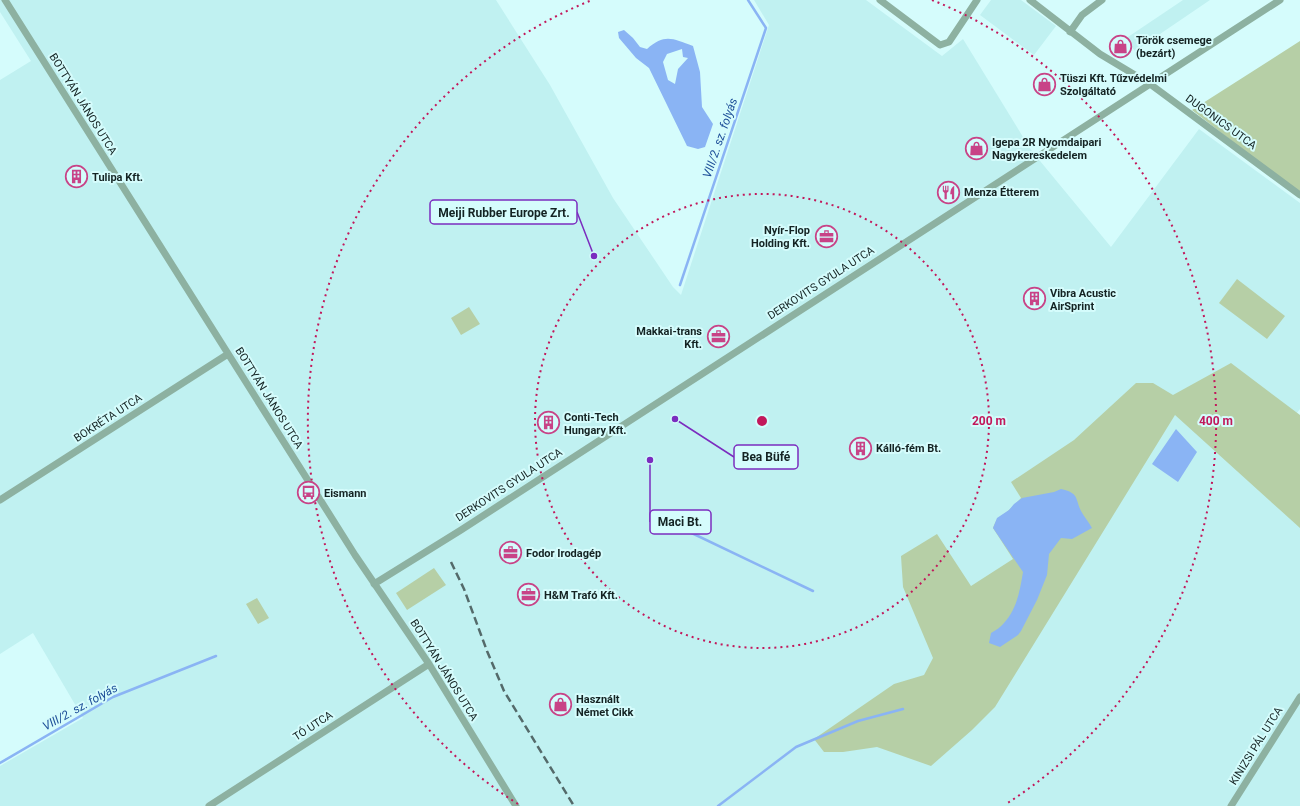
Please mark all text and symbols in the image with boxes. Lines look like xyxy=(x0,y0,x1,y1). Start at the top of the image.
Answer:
shop icon: Török csemege (bezárt) xyxy=(1107,33,1133,59)
place label: Török csemege (bezárt) xyxy=(1136,34,1212,60)
street label: BOTTYÁN JÁNOS UTCA xyxy=(46,51,120,158)
shop icon: Tüszi Kft. Tűzvédelmi Szolgáltató xyxy=(1032,71,1058,97)
place label: Tüszi Kft. Tűzvédelmi Szolgáltató xyxy=(1060,72,1167,98)
street label: DUGONICS UTCA xyxy=(1183,92,1260,153)
water label: VIII/2. sz. folyás xyxy=(700,96,740,180)
shop icon: Igepa 2R Nyomdaipari Nagykereskedelem xyxy=(964,135,990,161)
place label: Igepa 2R Nyomdaipari Nagykereskedelem xyxy=(992,136,1101,162)
building icon: Tulipa Kft. xyxy=(64,164,90,190)
place label: Tulipa Kft. xyxy=(92,171,143,184)
restaurant icon: Menza Étterem xyxy=(935,179,961,205)
place label: Menza Étterem xyxy=(964,186,1039,199)
callout: Meiji Rubber Europe Zrt. xyxy=(430,200,577,224)
text: Meiji Rubber Europe Zrt. xyxy=(438,206,570,220)
office icon: Nyír-Flop Holding Kft. xyxy=(813,223,839,249)
place label: Nyír-Flop Holding Kft. xyxy=(751,224,810,250)
street label: DERKOVITS GYULA UTCA xyxy=(765,243,877,322)
building icon: Vibra Acustic AirSprint xyxy=(1021,286,1047,312)
place label: Vibra Acustic AirSprint xyxy=(1050,287,1116,313)
office icon: Makkai-trans Kft. xyxy=(705,324,731,350)
place label: Makkai-trans Kft. xyxy=(636,325,702,351)
street label: BOTTYÁN JÁNOS UTCA xyxy=(232,345,306,452)
street label: BOKRÉTA UTCA xyxy=(72,391,145,445)
building icon: Conti-Tech Hungary Kft. xyxy=(536,410,562,436)
place label: Conti-Tech Hungary Kft. xyxy=(564,411,627,437)
centre of rings xyxy=(755,414,769,428)
text: 200 m xyxy=(972,414,1006,428)
text: 400 m xyxy=(1199,414,1233,428)
building icon: Kálló-fém Bt. xyxy=(848,435,874,461)
place label: Kálló-fém Bt. xyxy=(876,442,941,455)
street label: DERKOVITS GYULA UTCA xyxy=(453,445,565,524)
callout: Bea Büfé xyxy=(734,445,798,469)
text: Bea Büfé xyxy=(742,450,791,464)
bus stop icon: Eismann xyxy=(296,480,322,506)
place label: Eismann xyxy=(324,487,367,500)
callout: Maci Bt. xyxy=(650,510,711,534)
text: Maci Bt. xyxy=(658,515,702,529)
office icon: Fodor Irodagép xyxy=(497,540,523,566)
place label: Fodor Irodagép xyxy=(526,547,601,560)
office icon: H&M Trafó Kft. xyxy=(515,582,541,608)
place label: H&M Trafó Kft. xyxy=(544,589,618,602)
street label: BOTTYÁN JÁNOS UTCA xyxy=(407,617,481,724)
water label: VIII/2. sz. folyás xyxy=(40,681,120,733)
shop icon: Használt Német Cikk xyxy=(547,692,573,718)
place label: Használt Német Cikk xyxy=(576,693,634,719)
street label: KINIZSI PÁL UTCA xyxy=(1227,704,1286,787)
street label: TÓ UTCA xyxy=(291,708,336,744)

